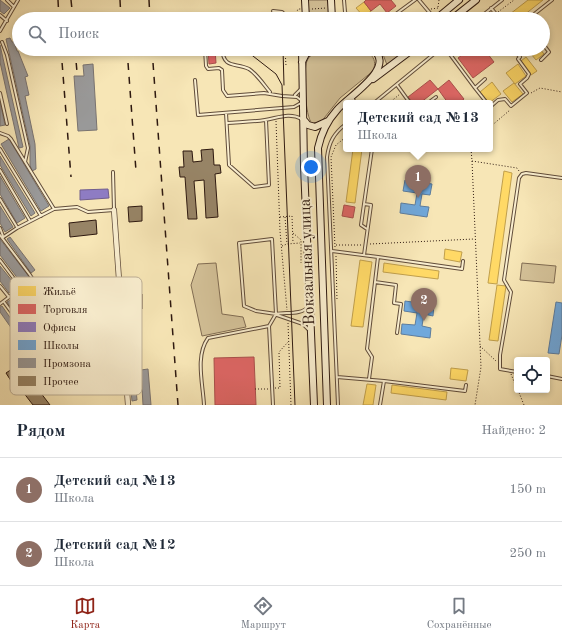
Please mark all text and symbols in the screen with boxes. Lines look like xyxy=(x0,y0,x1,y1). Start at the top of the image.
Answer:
search box xyxy=(12,12,550,56)
icon: search xyxy=(26,23,48,45)
text: Поиск xyxy=(58,27,99,42)
popup xyxy=(343,100,493,152)
text: Детский сад №13 xyxy=(357,111,479,126)
text: Школа xyxy=(357,129,397,142)
your location xyxy=(301,157,321,177)
pin: 1 xyxy=(405,165,431,198)
street label: Вокзальная улица xyxy=(298,198,318,326)
legend xyxy=(10,277,142,395)
text: Жильё xyxy=(43,287,76,298)
pin: 2 xyxy=(411,288,437,321)
text: Торговля xyxy=(43,305,88,316)
text: Офисы xyxy=(43,323,76,334)
text: Школы xyxy=(43,341,79,352)
map controls xyxy=(514,357,550,393)
button: locate xyxy=(514,357,550,393)
text: Промзона xyxy=(43,359,91,370)
text: Прочее xyxy=(43,377,78,388)
text: Рядом xyxy=(16,423,65,440)
text: Найдено: 2 xyxy=(482,424,546,437)
text: Детский сад №13 xyxy=(54,474,176,489)
text: 1 xyxy=(25,483,33,496)
text: 150 m xyxy=(509,483,546,496)
text: Школа xyxy=(54,492,94,505)
text: Детский сад №12 xyxy=(54,538,176,553)
text: 2 xyxy=(25,547,33,560)
text: 250 m xyxy=(509,547,546,560)
text: Школа xyxy=(54,556,94,569)
tab: Карта xyxy=(70,595,100,633)
tab: Маршрут xyxy=(241,595,286,633)
tab: Сохранённые xyxy=(427,595,492,633)

